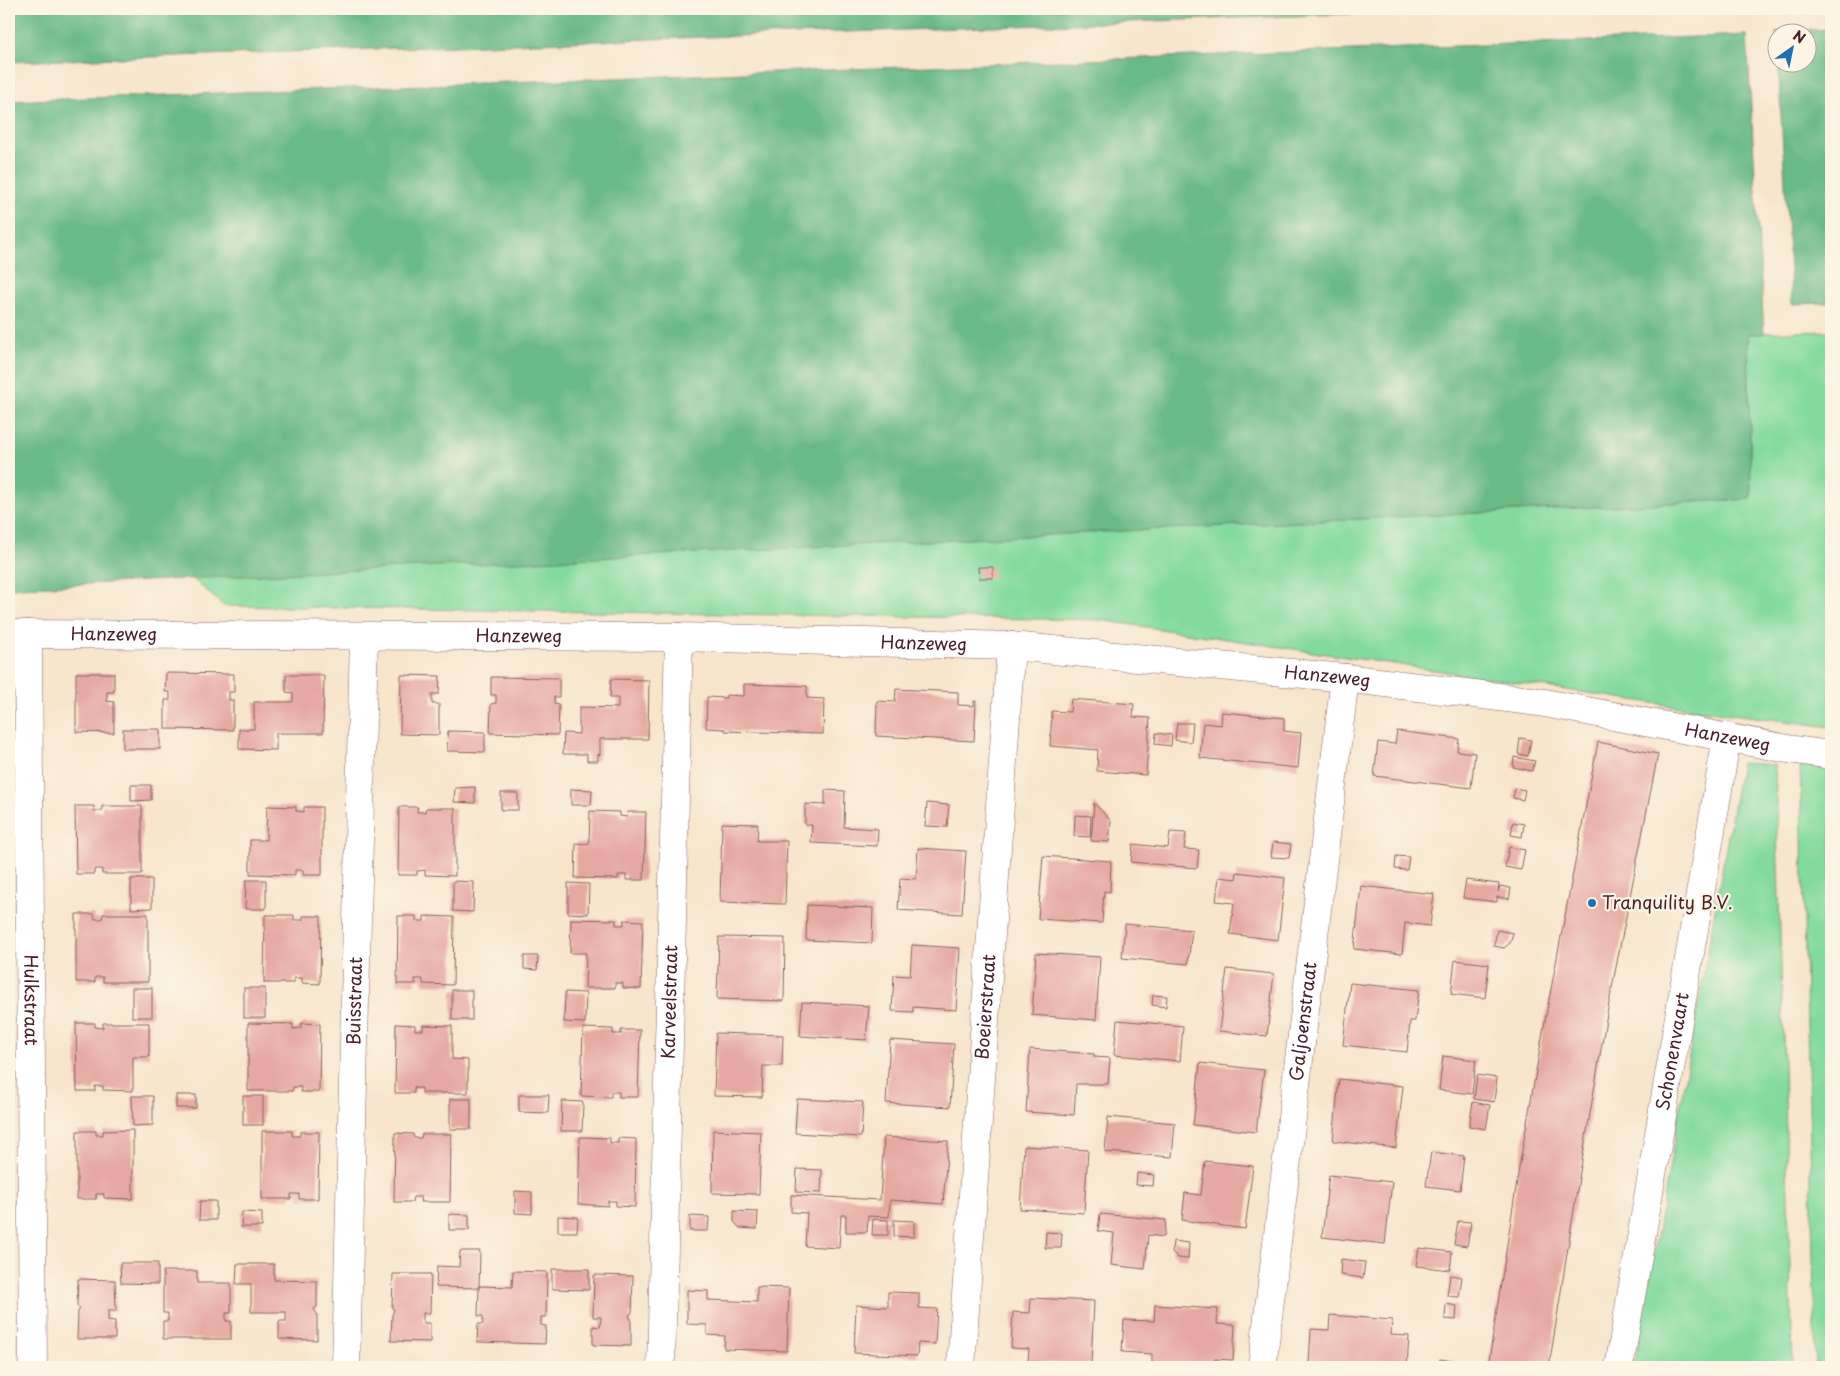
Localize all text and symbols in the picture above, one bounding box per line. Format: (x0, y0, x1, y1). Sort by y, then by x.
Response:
north arrow (1768, 22, 1818, 72)
text: N (1789, 25, 1810, 49)
street label: Hanzeweg (70, 619, 158, 647)
street label: Hanzeweg (475, 621, 563, 648)
street label: Hanzeweg (880, 627, 968, 657)
street label: Hanzeweg (1283, 657, 1372, 693)
street label: Hanzeweg (1683, 715, 1773, 757)
place label: Tranquility B.V. (1602, 888, 1733, 915)
marker: Tranquility B.V. (1586, 897, 1598, 909)
street label: Karveelstraat (654, 945, 683, 1060)
street label: Boeierstraat (967, 953, 1002, 1060)
street label: Hulkstraat (18, 954, 46, 1046)
street label: Buisstraat (339, 956, 368, 1046)
street label: Galjoenstraat (1282, 960, 1323, 1083)
street label: Schonenvaart (1648, 990, 1695, 1113)

